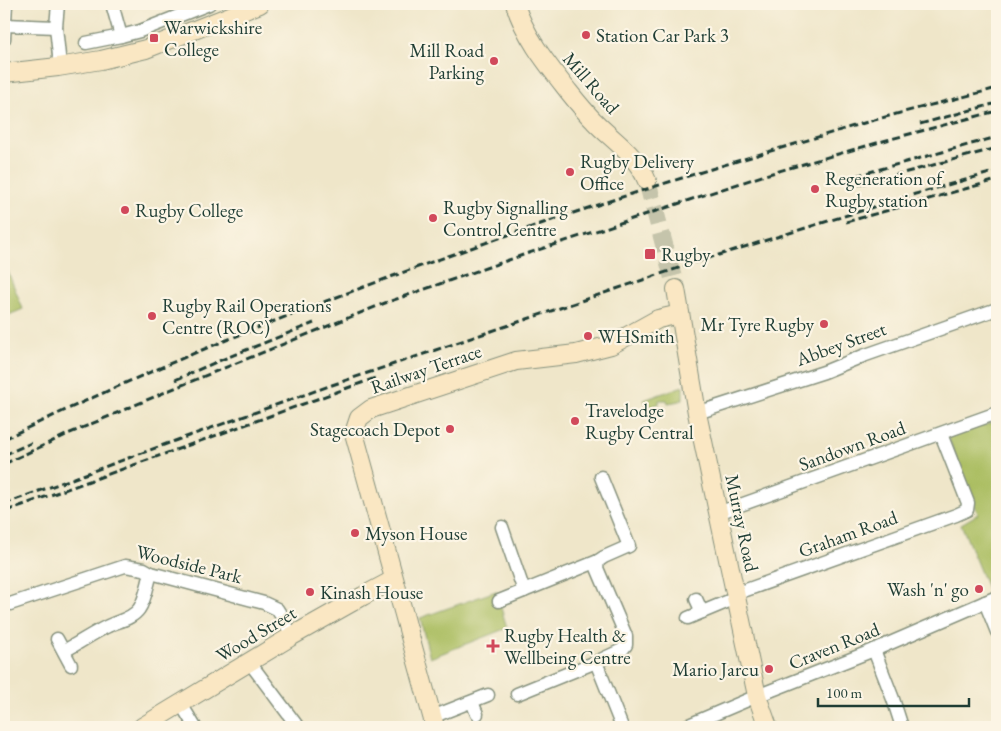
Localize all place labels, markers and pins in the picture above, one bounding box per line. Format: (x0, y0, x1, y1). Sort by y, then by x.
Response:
place label: Warwickshire College (164, 15, 262, 62)
place label: Station Car Park 3 (596, 23, 729, 48)
marker: Station Car Park 3 (580, 29, 592, 41)
marker: Warwickshire College (148, 32, 160, 44)
place label: Mill Road Parking (410, 38, 485, 85)
marker: Mill Road Parking (488, 55, 500, 67)
place label: Rugby Delivery Office (580, 149, 695, 196)
marker: Rugby Delivery Office (564, 166, 576, 178)
place label: Regeneration of Rugby station (825, 166, 944, 213)
marker: Regeneration of Rugby station (809, 183, 821, 195)
place label: Rugby Signalling Control Centre (443, 195, 568, 242)
place label: Rugby College (135, 198, 243, 223)
marker: Rugby College (119, 204, 131, 216)
marker: Rugby Signalling Control Centre (427, 212, 439, 224)
place label: Rugby (661, 242, 711, 267)
marker: Rugby (643, 247, 657, 261)
place label: Rugby Rail Operations Centre (ROC) (162, 293, 331, 340)
marker: Rugby Rail Operations Centre (ROC) (146, 310, 158, 322)
place label: Mr Tyre Rugby (701, 312, 815, 337)
marker: Mr Tyre Rugby (818, 318, 830, 330)
place label: WHSmith (598, 324, 675, 349)
marker: WHSmith (582, 330, 594, 342)
place label: Travelodge Rugby Central (585, 398, 694, 445)
marker: Travelodge Rugby Central (569, 415, 581, 427)
place label: Stagecoach Depot (310, 417, 440, 442)
marker: Stagecoach Depot (444, 423, 456, 435)
place label: Myson House (365, 521, 467, 546)
marker: Myson House (349, 527, 361, 539)
place label: Wash 'n' go (887, 577, 969, 602)
place label: Kinash House (320, 580, 423, 605)
marker: Wash 'n' go (973, 583, 985, 595)
marker: Kinash House (304, 586, 316, 598)
place label: Rugby Health & Wellbeing Centre (504, 623, 631, 670)
marker: Rugby Health & Wellbeing Centre (486, 639, 500, 653)
place label: Mario Jarcu (672, 657, 759, 682)
marker: Mario Jarcu (763, 663, 775, 675)

